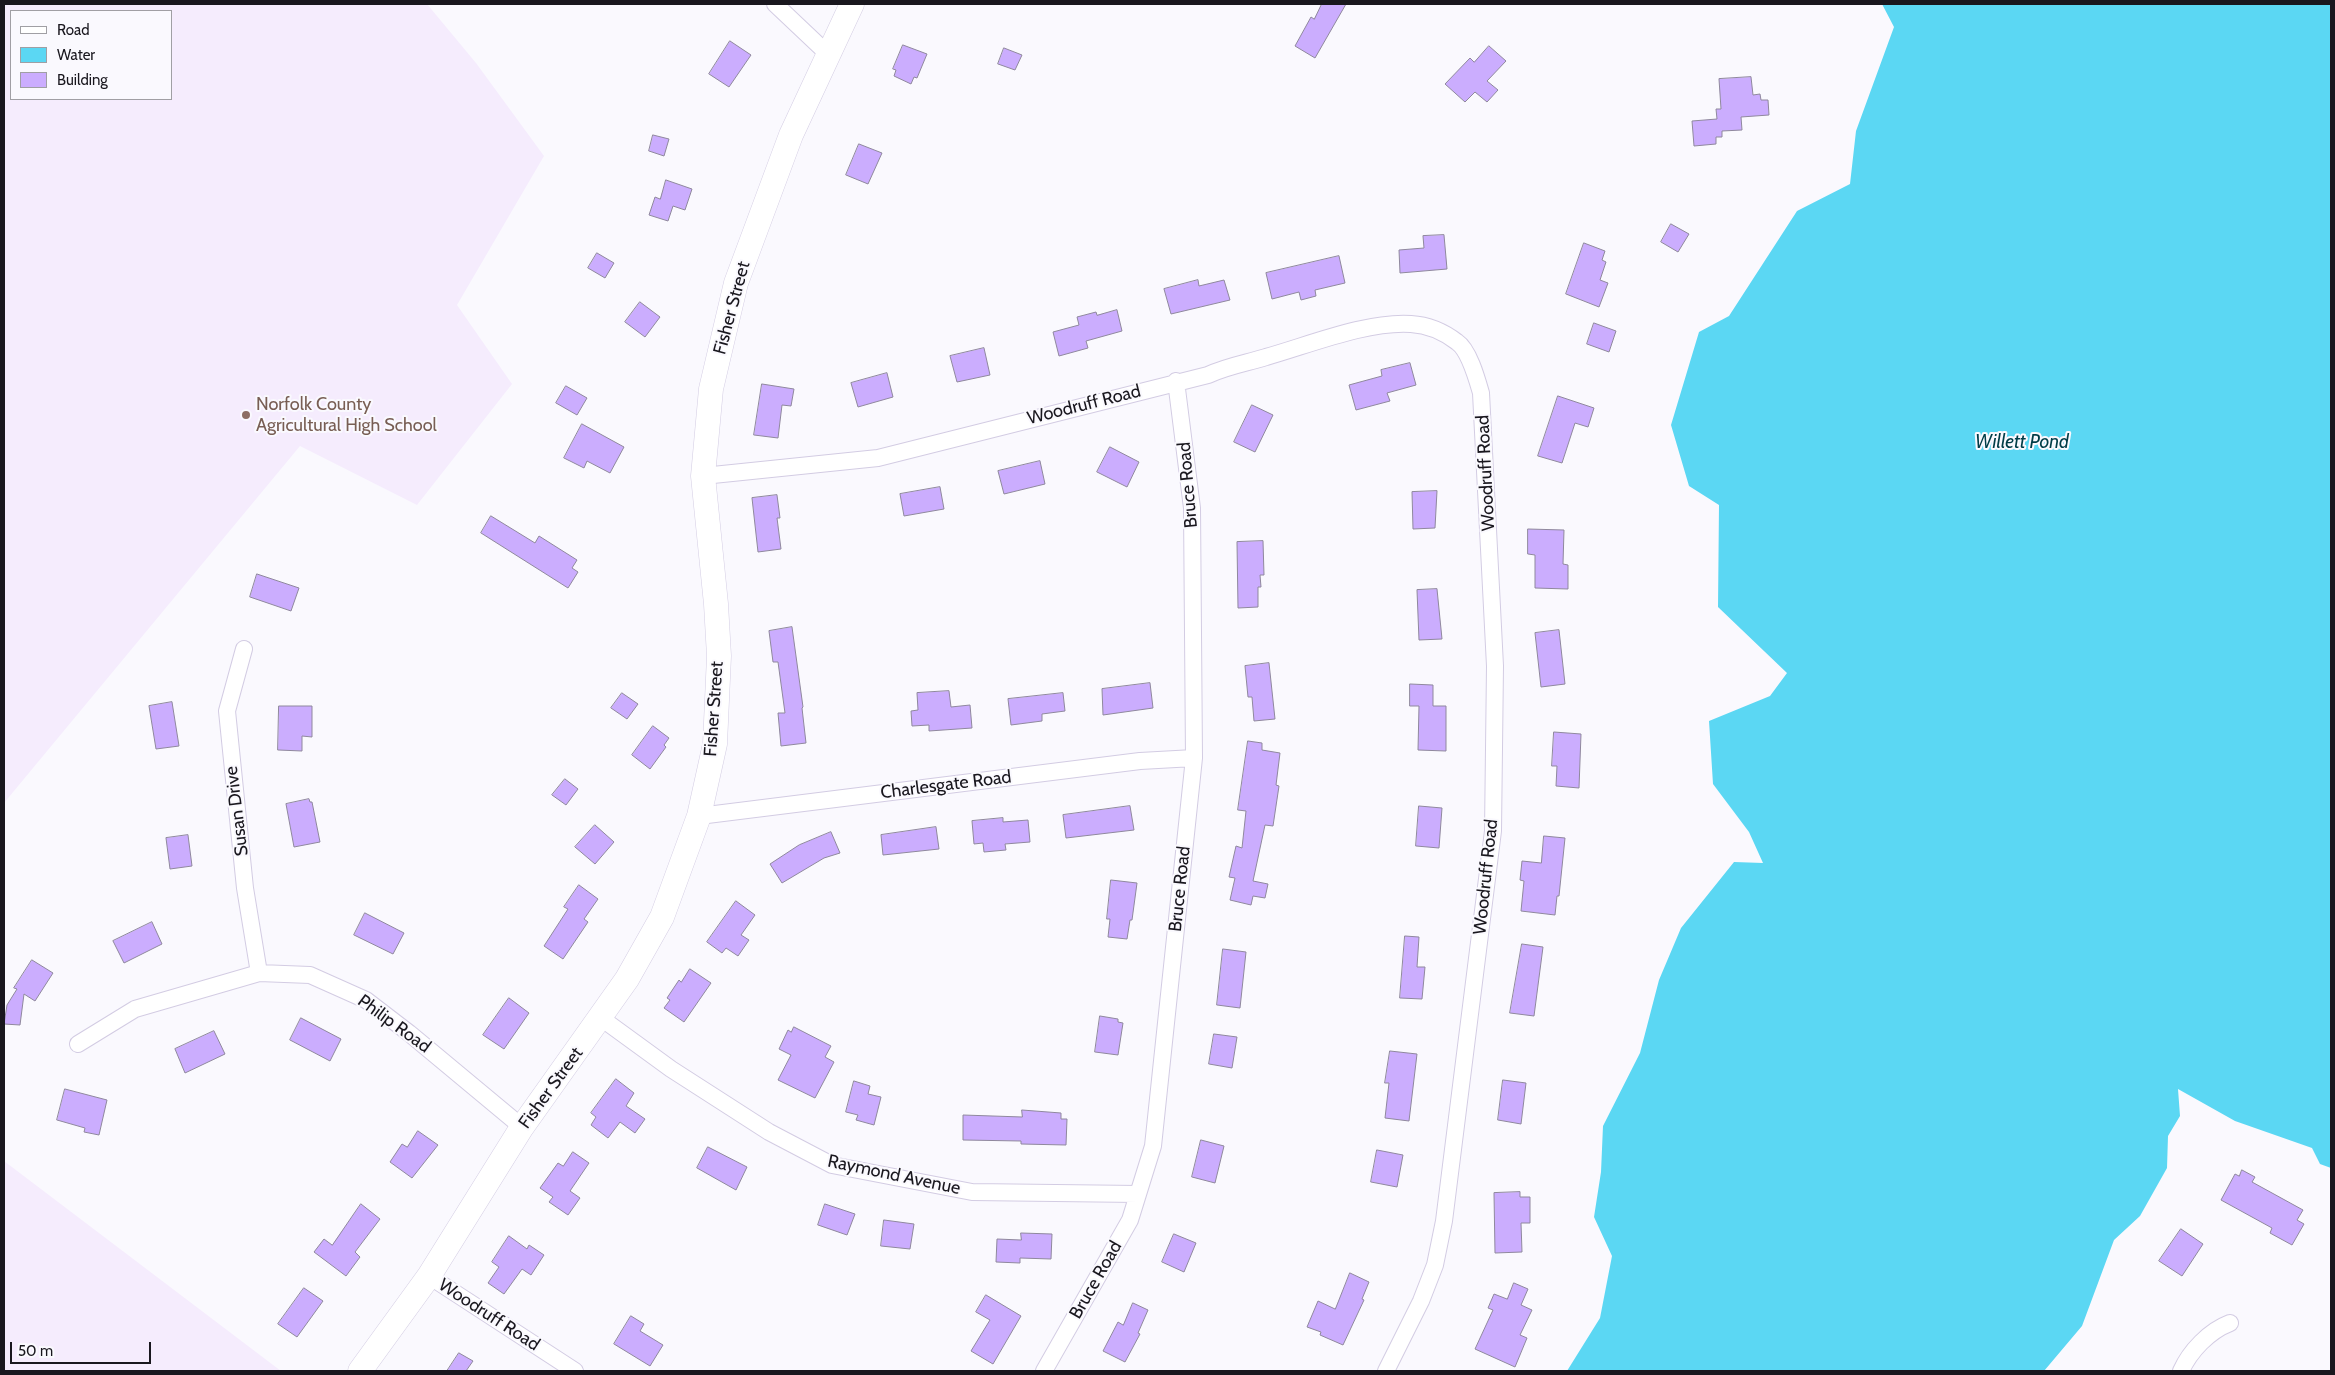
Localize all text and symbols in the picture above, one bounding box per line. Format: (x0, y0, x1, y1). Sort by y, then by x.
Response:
legend (10, 10, 172, 100)
text: Road (57, 21, 90, 39)
text: Water (57, 46, 95, 64)
text: Building (57, 71, 108, 89)
street label: Fisher Street (709, 259, 755, 357)
street label: Woodruff Road (1025, 380, 1143, 430)
place label: Norfolk County Agricultural High School (256, 394, 437, 436)
marker: Norfolk County Agricultural High School (240, 409, 252, 421)
street label: Woodruff Road (1472, 414, 1500, 532)
water label: Willett Pond (1975, 431, 2069, 453)
street label: Bruce Road (1173, 441, 1203, 529)
street label: Fisher Street (700, 661, 728, 757)
street label: Susan Drive (221, 765, 253, 857)
street label: Charlesgate Road (879, 766, 1013, 804)
street label: Woodruff Road (1469, 818, 1503, 936)
street label: Bruce Road (1165, 845, 1195, 933)
street label: Philip Road (353, 990, 435, 1058)
street label: Fisher Street (514, 1043, 588, 1133)
street label: Raymond Avenue (826, 1150, 962, 1200)
street label: Bruce Road (1065, 1237, 1127, 1323)
street label: Woodruff Road (434, 1274, 544, 1356)
scale bar (12, 1332, 154, 1364)
text: 50 m (18, 1342, 53, 1360)

